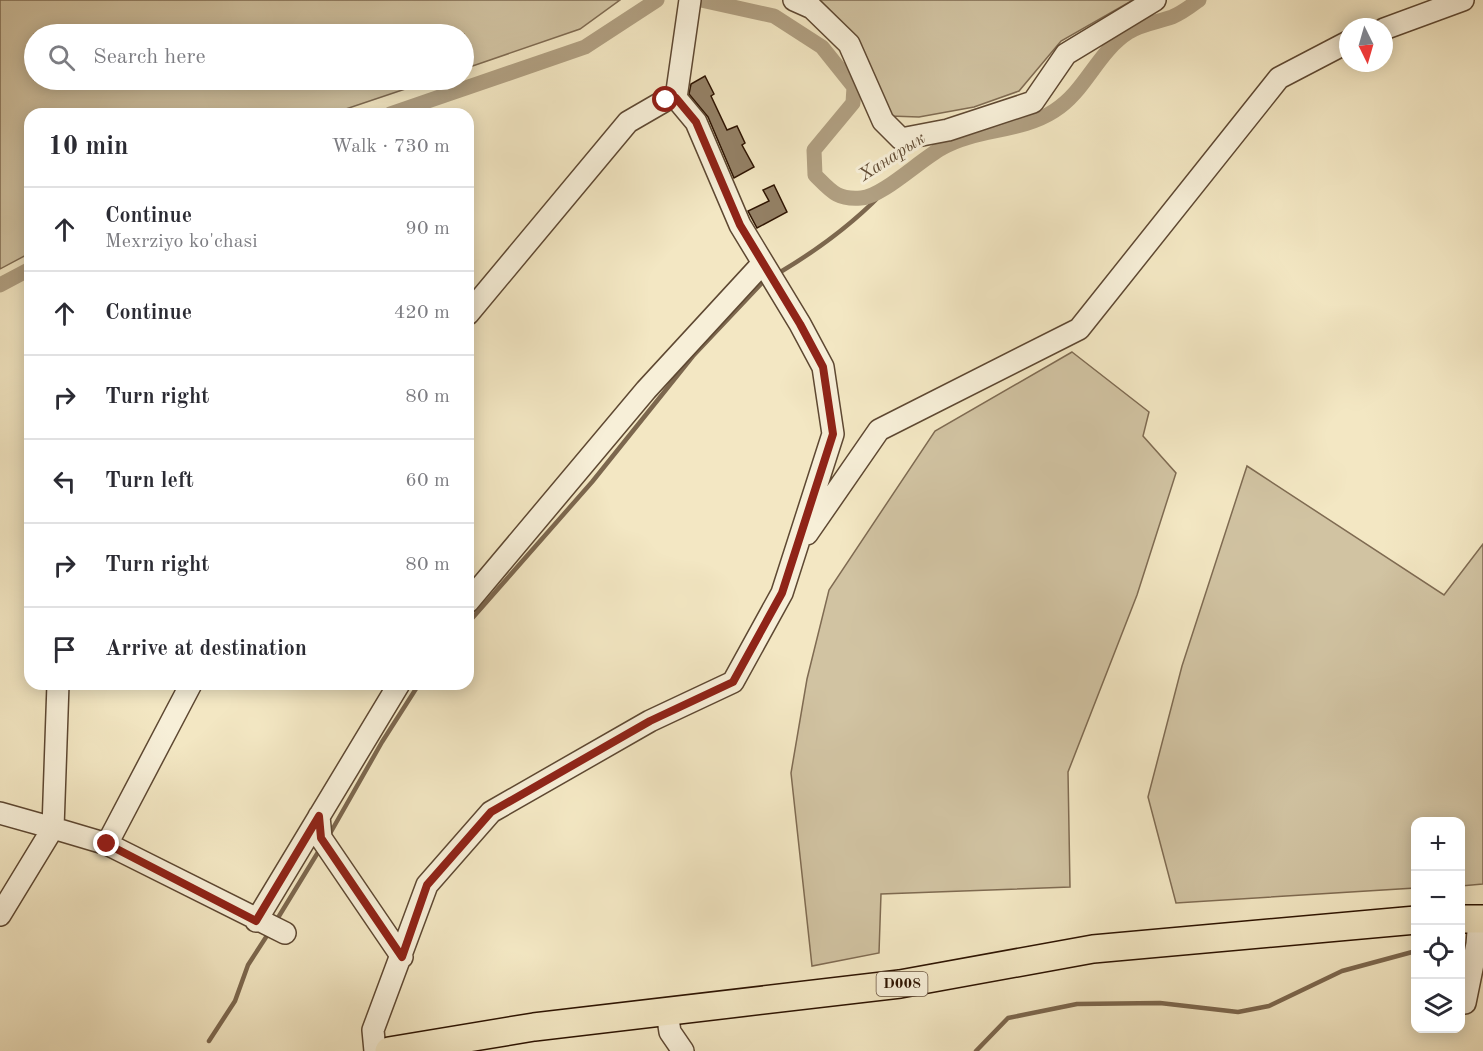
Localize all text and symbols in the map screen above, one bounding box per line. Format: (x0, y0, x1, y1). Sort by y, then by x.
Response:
north arrow (1339, 18, 1393, 72)
search box (24, 24, 474, 90)
icon: search (45, 41, 78, 74)
text: Search here (93, 46, 206, 68)
route start (652, 86, 678, 112)
water label: Ханарык (855, 129, 929, 185)
text: 10 min (48, 134, 128, 160)
text: Walk · 730 m (331, 137, 450, 157)
text: Continue (105, 205, 192, 227)
icon: ahead (48, 213, 81, 246)
text: 90 m (405, 219, 450, 239)
text: Mexrziyo ko'chasi (105, 232, 258, 252)
icon: ahead (48, 297, 81, 330)
text: Continue (105, 302, 192, 324)
text: 420 m (394, 303, 450, 323)
icon: right (48, 381, 81, 414)
text: Turn right (105, 386, 209, 408)
text: 80 m (405, 387, 450, 407)
icon: left (48, 465, 81, 498)
text: Turn left (105, 470, 194, 492)
text: 60 m (405, 471, 450, 491)
icon: right (48, 549, 81, 582)
text: Turn right (105, 554, 209, 576)
text: 80 m (405, 555, 450, 575)
icon: arrive (48, 633, 81, 666)
text: Arrive at destination (105, 638, 307, 660)
map controls (1411, 817, 1465, 1033)
button: + (1411, 817, 1465, 871)
route end (93, 830, 119, 856)
button: − (1411, 871, 1465, 925)
button: locate (1411, 925, 1465, 979)
road number: D008 (876, 972, 928, 996)
button: layers (1411, 979, 1465, 1033)

